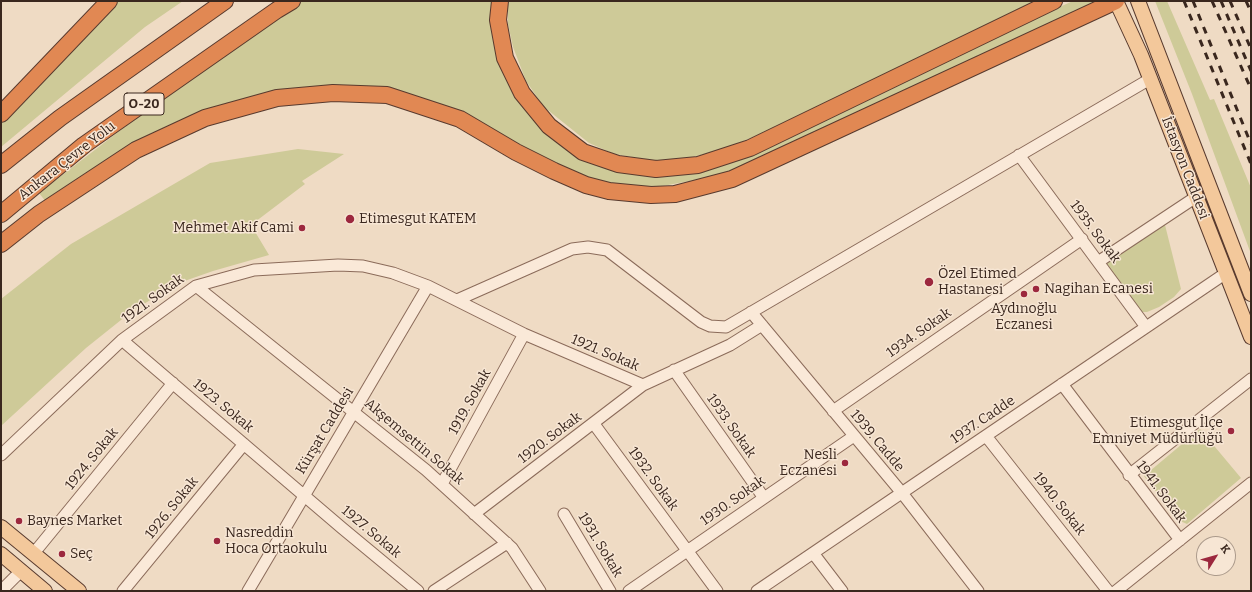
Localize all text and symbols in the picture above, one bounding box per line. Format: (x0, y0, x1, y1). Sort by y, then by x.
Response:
road number: O-20 (124, 93, 164, 115)
street label: İstasyon Caddesi (1158, 114, 1212, 222)
street label: Ankara Çevre Yolu (15, 118, 119, 204)
street label: 1935. Sokak (1066, 197, 1124, 267)
place label: Etimesgut KATEM (359, 211, 476, 227)
marker: Etimesgut KATEM (344, 213, 356, 225)
place label: Mehmet Akif Cami (173, 220, 294, 236)
marker: Mehmet Akif Cami (297, 223, 307, 233)
place label: Özel Etimed Hastanesi (938, 266, 1017, 298)
street label: 1921. Sokak (119, 271, 187, 327)
marker: Özel Etimed Hastanesi (923, 276, 935, 288)
place label: Nagihan Ecanesi (1044, 281, 1153, 297)
marker: Nagihan Ecanesi (1031, 284, 1041, 294)
marker: Aydınoğlu Eczanesi (1019, 289, 1029, 299)
place label: Aydınoğlu Eczanesi (991, 301, 1057, 334)
street label: 1934. Sokak (883, 305, 955, 361)
street label: 1921. Sokak (568, 331, 642, 375)
street label: 1919. Sokak (445, 366, 495, 438)
street label: 1923. Sokak (189, 376, 257, 436)
street label: Kürşat Caddesi (293, 385, 357, 477)
street label: 1933. Sokak (703, 391, 759, 461)
street label: 1937. Cadde (948, 392, 1018, 448)
street label: Akşemsettin Sokak (361, 395, 467, 489)
street label: 1939. Cadde (846, 407, 908, 475)
street label: 1920. Sokak (515, 409, 585, 467)
place label: Etimesgut İlçe Emniyet Müdürlüğü (1092, 415, 1223, 448)
street label: 1924. Sokak (62, 425, 122, 493)
marker: Etimesgut İlçe Emniyet Müdürlüğü (1226, 426, 1236, 436)
street label: 1932. Sokak (624, 444, 682, 514)
place label: Nesli Eczanesi (780, 447, 837, 480)
marker: Nesli Eczanesi (840, 458, 850, 468)
street label: 1941. Sokak (1132, 458, 1190, 526)
street label: 1940. Sokak (1029, 469, 1089, 539)
street label: 1930. Sokak (698, 473, 768, 529)
street label: 1926. Sokak (142, 474, 202, 542)
street label: 1927. Sokak (338, 502, 404, 562)
street label: 1931. Sokak (574, 510, 626, 580)
place label: Baynes Market (27, 513, 122, 529)
marker: Baynes Market (14, 516, 24, 526)
place label: Nasreddin Hoca Ortaokulu (225, 525, 328, 558)
marker: Nasreddin Hoca Ortaokulu (212, 536, 222, 546)
north arrow (1196, 536, 1236, 576)
text: K (1218, 542, 1233, 556)
place label: Seç (70, 546, 93, 562)
marker: Seç (57, 549, 67, 559)

